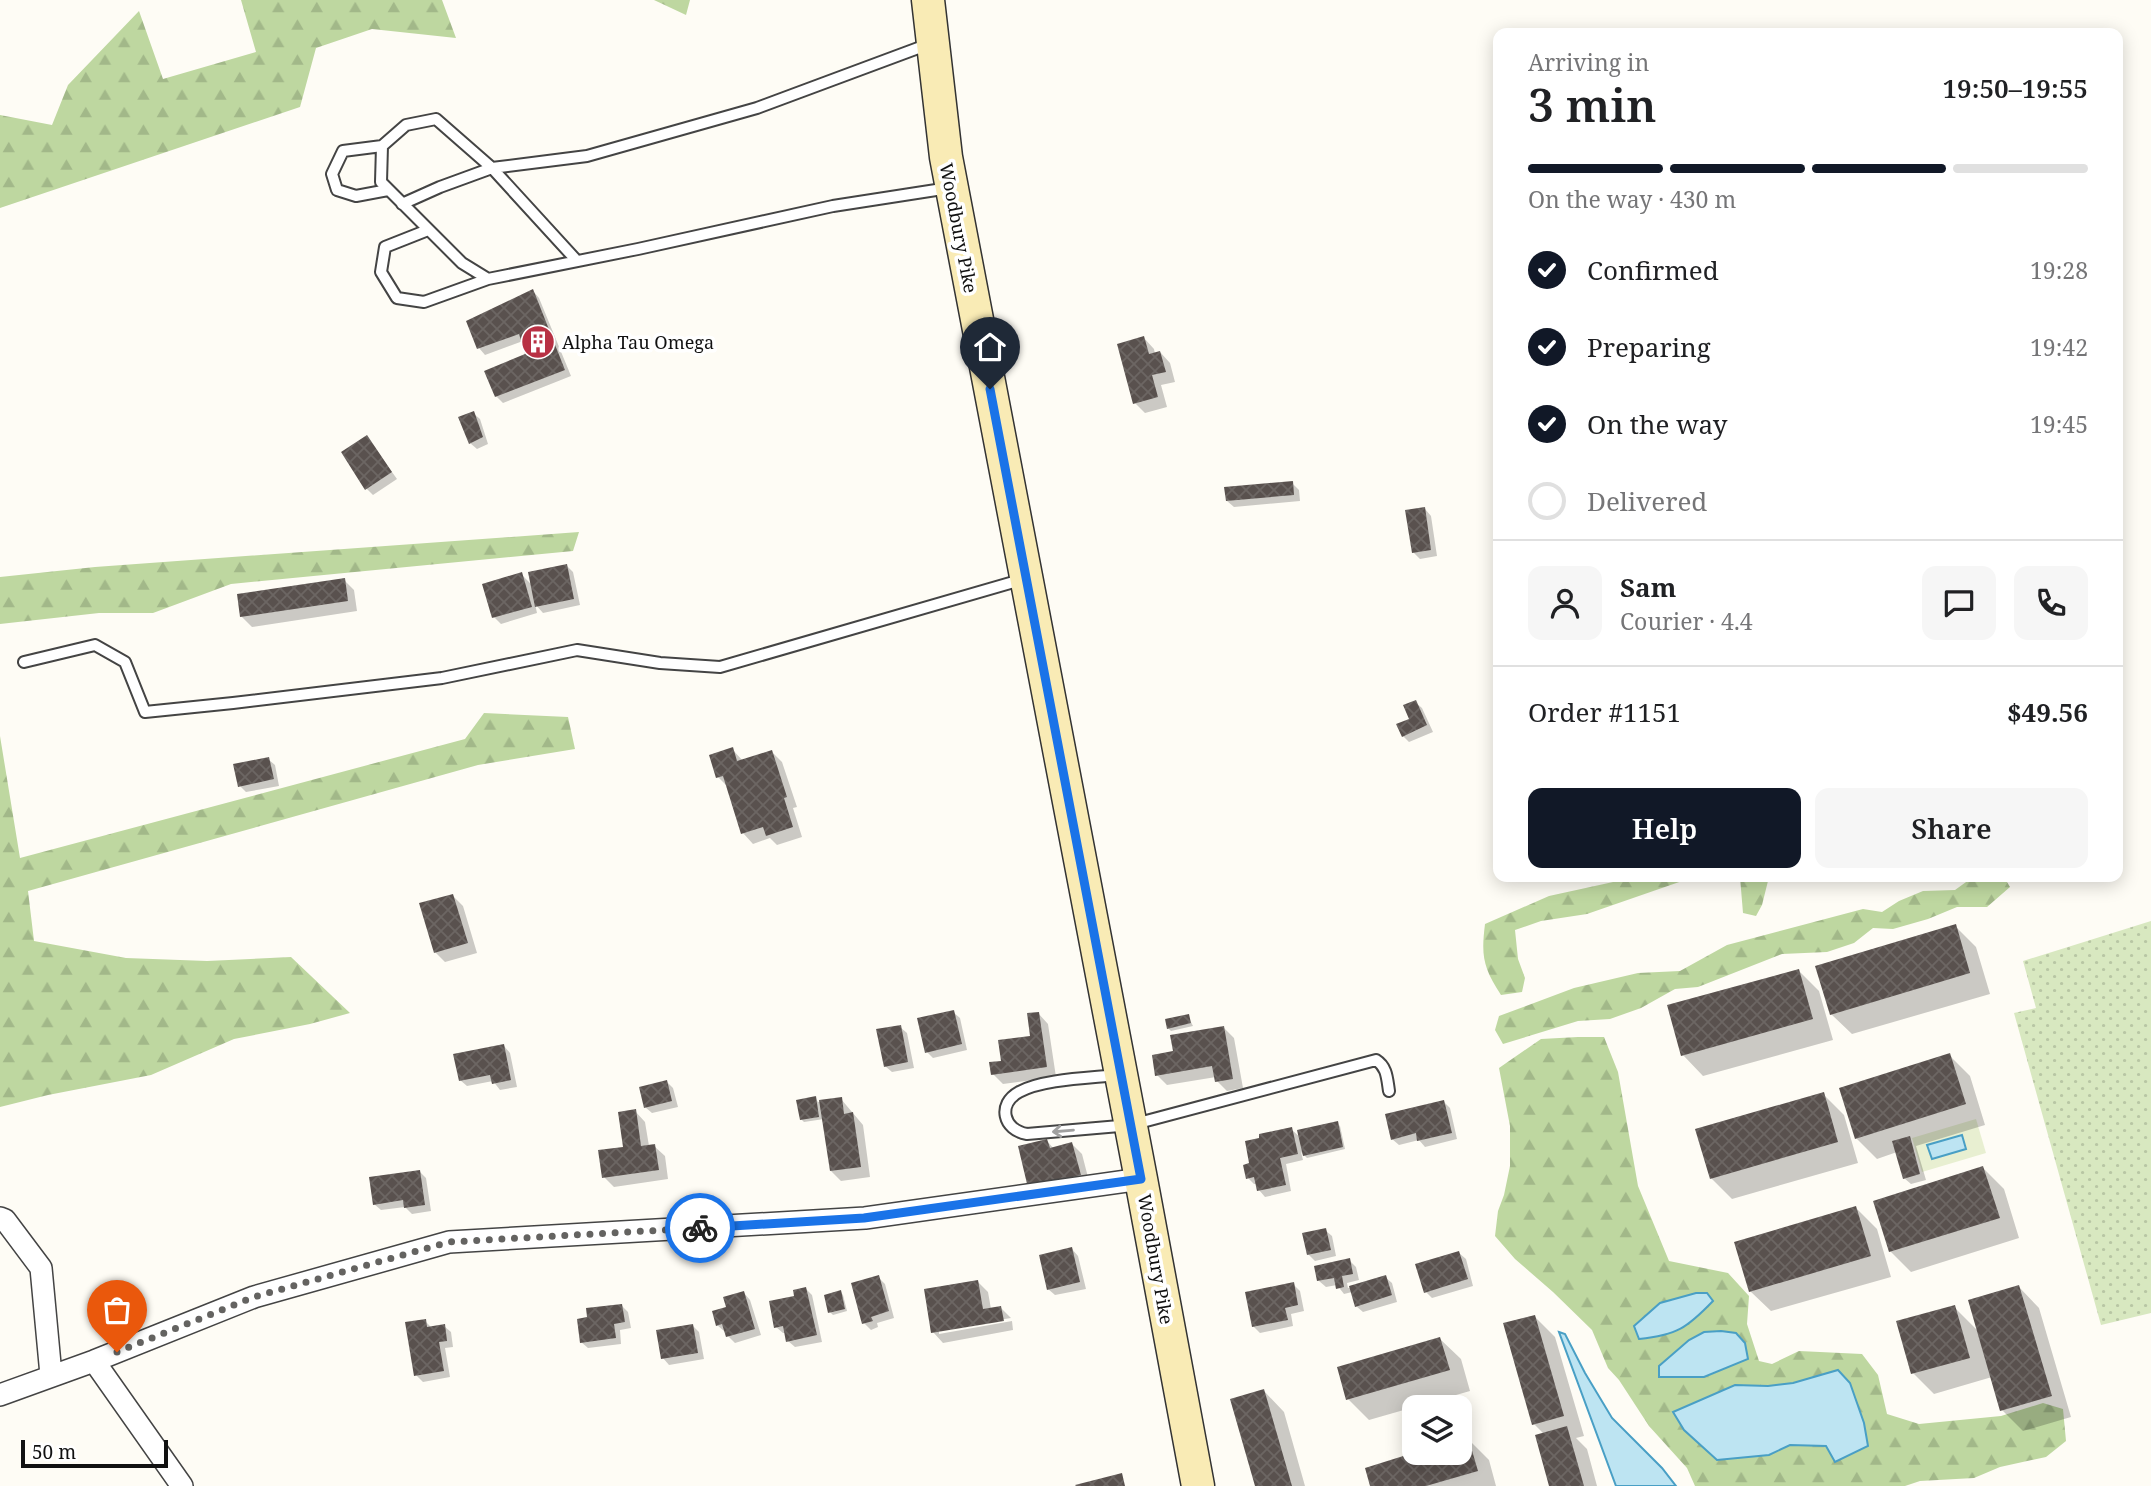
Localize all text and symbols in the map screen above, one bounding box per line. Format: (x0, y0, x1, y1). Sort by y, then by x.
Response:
text: Arriving in (1528, 46, 1649, 78)
text: 19:50–19:55 (1942, 70, 2088, 106)
text: 3 min (1528, 73, 1656, 135)
street label: Woodbury Pike (935, 161, 983, 295)
text: On the way · 430 m (1528, 183, 1736, 215)
icon: check (1528, 251, 1566, 289)
text: Confirmed (1587, 252, 1719, 288)
text: 19:28 (2030, 254, 2088, 286)
pin (960, 317, 1020, 389)
building icon: Alpha Tau Omega (519, 323, 557, 361)
icon: home (971, 328, 1009, 366)
icon: check (1528, 328, 1566, 366)
text: Preparing (1587, 329, 1711, 365)
place label: Alpha Tau Omega (562, 330, 714, 354)
text: 19:42 (2030, 331, 2088, 363)
icon: check (1528, 405, 1566, 443)
text: On the way (1587, 406, 1727, 442)
text: 19:45 (2030, 408, 2088, 440)
text: Delivered (1587, 483, 1707, 519)
button: person (1528, 566, 1602, 640)
button: chat (1922, 566, 1996, 640)
button: phone (2014, 566, 2088, 640)
text: Sam (1620, 569, 1676, 605)
text: Courier · 4.4 (1620, 605, 1753, 637)
text: Order #1151 (1528, 694, 1681, 730)
text: $49.56 (2007, 694, 2088, 730)
button: Help (1528, 788, 1801, 868)
button: Share (1815, 788, 2088, 868)
one-way arrow (1052, 1125, 1075, 1138)
street label: Woodbury Pike (1133, 1192, 1179, 1326)
courier (665, 1193, 735, 1263)
icon: bike (681, 1209, 719, 1247)
pin (87, 1280, 147, 1352)
icon: bag (98, 1291, 136, 1329)
map controls (1402, 1395, 1472, 1465)
button: layers (1402, 1395, 1472, 1465)
scale bar (21, 1437, 168, 1469)
text: 50 m (32, 1439, 76, 1465)

